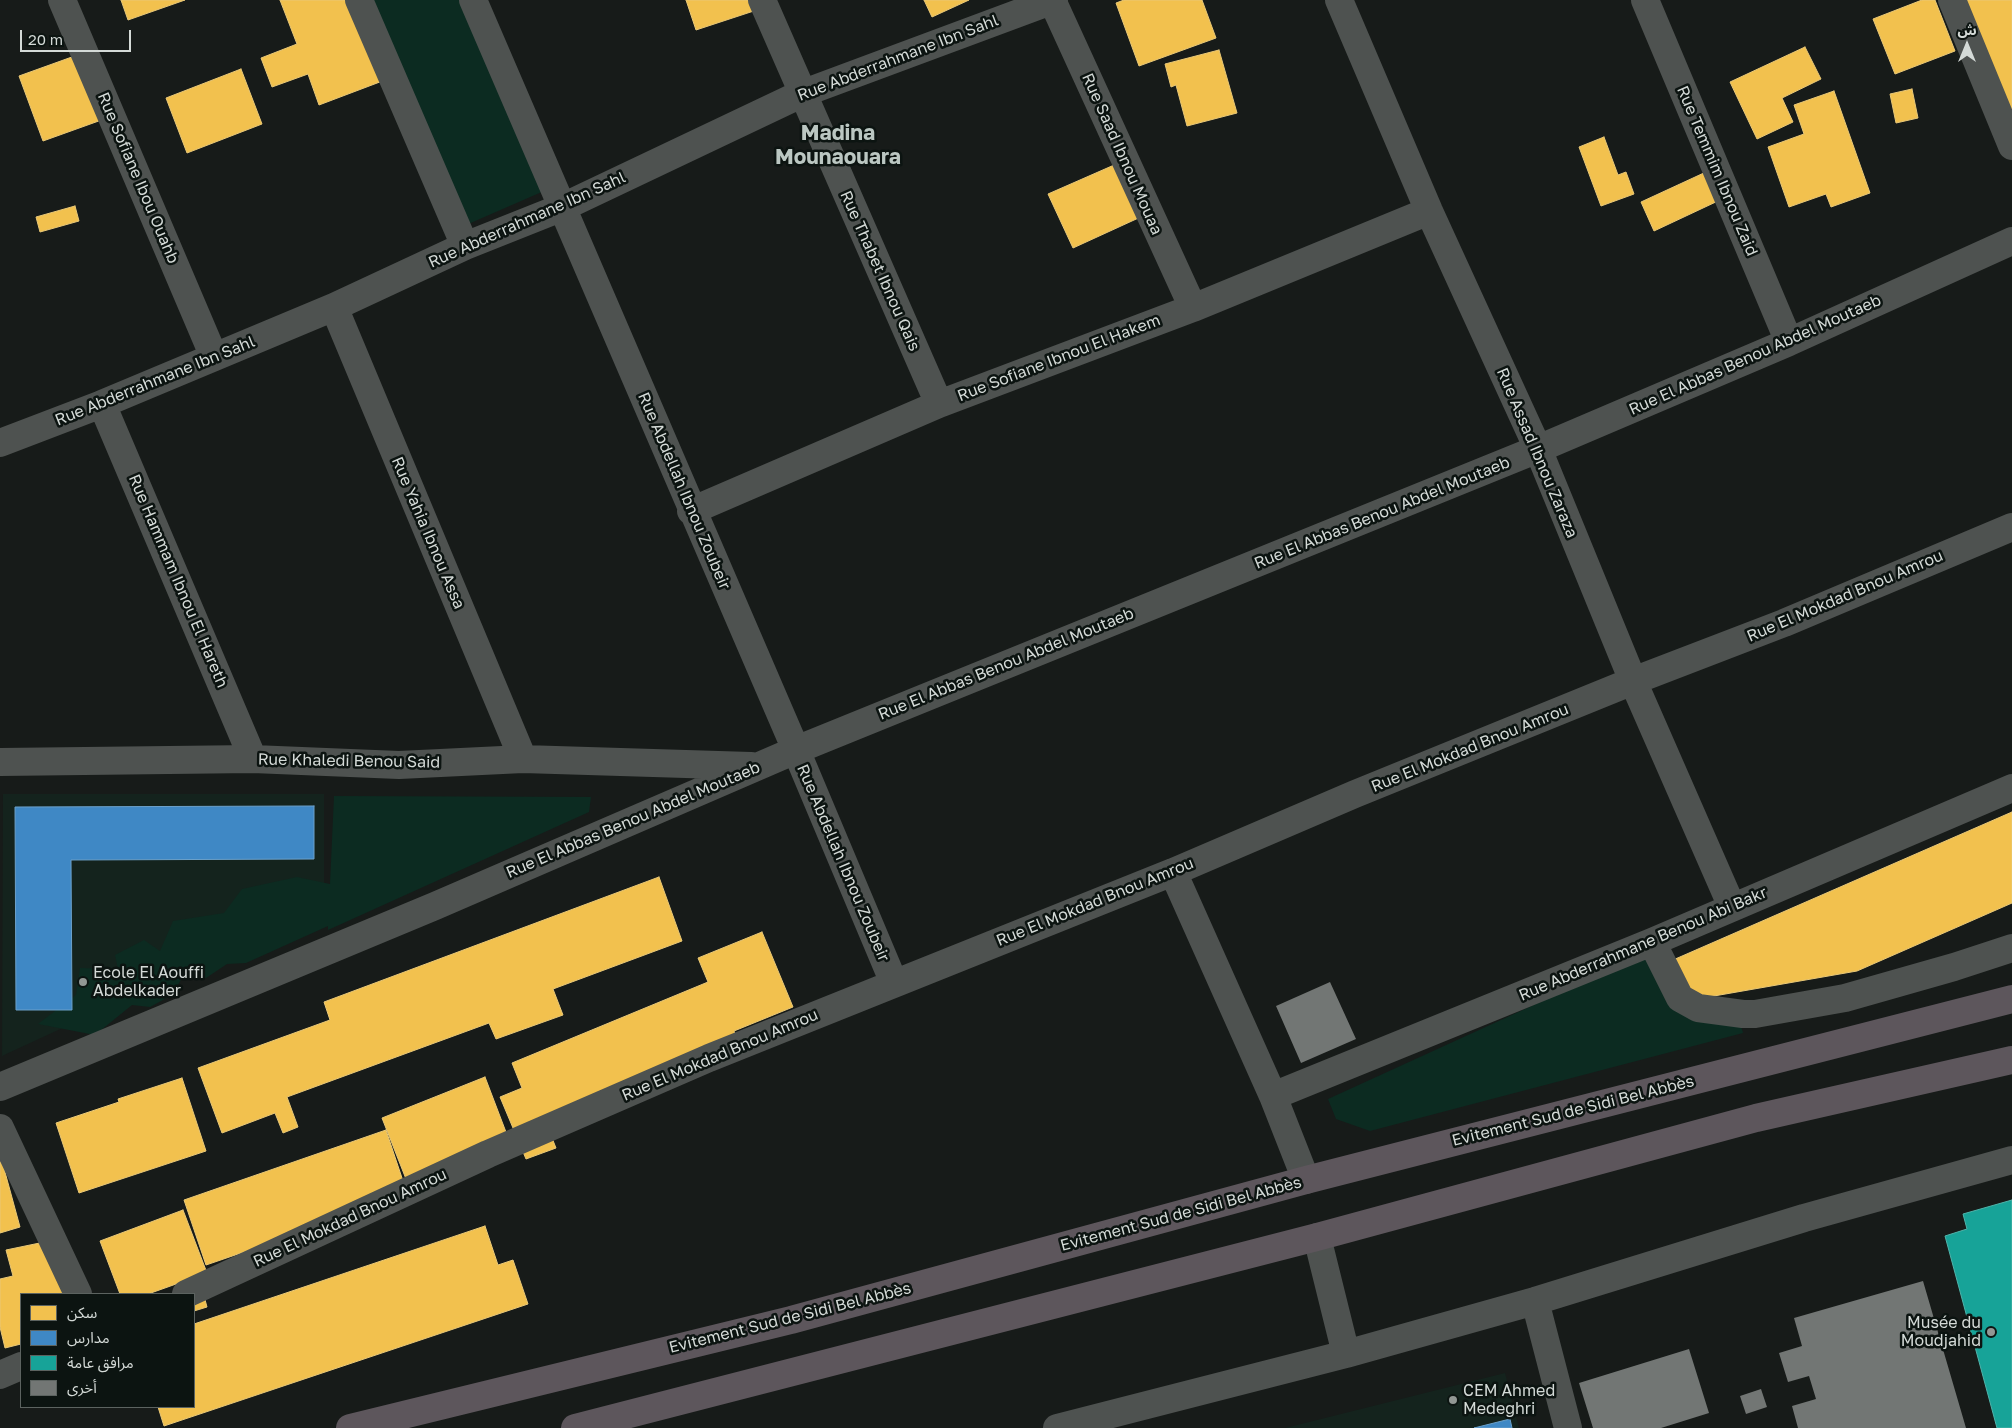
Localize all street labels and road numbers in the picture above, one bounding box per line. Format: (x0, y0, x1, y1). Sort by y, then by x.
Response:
street label: Rue Abderrahmane Ibn Sahl (795, 11, 1001, 105)
street label: Rue Saad Ibnou Mouaa (1078, 70, 1166, 238)
street label: Rue Temmim Ibnou Zaid (1672, 83, 1762, 259)
street label: Rue Sofiane Ibou Ouahb (93, 90, 183, 266)
street label: Rue Abderrahmane Ibn Sahl (425, 168, 629, 272)
street label: Rue Thabet Ibnou Qais (836, 188, 924, 354)
street label: Rue El Abbas Benou Abdel Moutaeb (1626, 291, 1884, 419)
street label: Rue Sofiane Ibnou El Hakem (955, 310, 1163, 406)
street label: Rue Abderrahmane Ibn Sahl (52, 332, 258, 430)
street label: Rue Assad Ibnou Zaraza (1492, 365, 1582, 541)
street label: Rue Abdellah Ibnou Zoubeir (634, 389, 734, 593)
street label: Rue El Abbas Benou Abdel Moutaeb (1251, 453, 1513, 573)
street label: Rue Yahia Ibnou Assa (387, 454, 469, 612)
street label: Rue Hammam Ibnou El Hareth (124, 471, 232, 691)
street label: Rue El Mokdad Bnou Amrou (1744, 546, 1946, 646)
street label: Rue El Abbas Benou Abdel Moutaeb (875, 604, 1137, 724)
street label: Rue El Mokdad Bnou Amrou (1368, 700, 1572, 796)
street label: Rue Khaledi Benou Said (258, 750, 440, 772)
street label: Rue El Abbas Benou Abdel Moutaeb (503, 758, 763, 882)
street label: Rue Abdellah Ibnou Zoubeir (793, 761, 893, 965)
street label: Rue El Mokdad Bnou Amrou (993, 854, 1197, 950)
street label: Rue Abderrahmane Benou Abi Bakr (1516, 883, 1770, 1005)
street label: Rue El Mokdad Bnou Amrou (619, 1005, 821, 1105)
street label: Evitement Sud de Sidi Bel Abbès (1450, 1072, 1696, 1150)
street label: Rue El Mokdad Bnou Amrou (250, 1165, 450, 1271)
street label: Evitement Sud de Sidi Bel Abbès (1058, 1173, 1304, 1255)
street label: Evitement Sud de Sidi Bel Abbès (667, 1279, 913, 1357)

